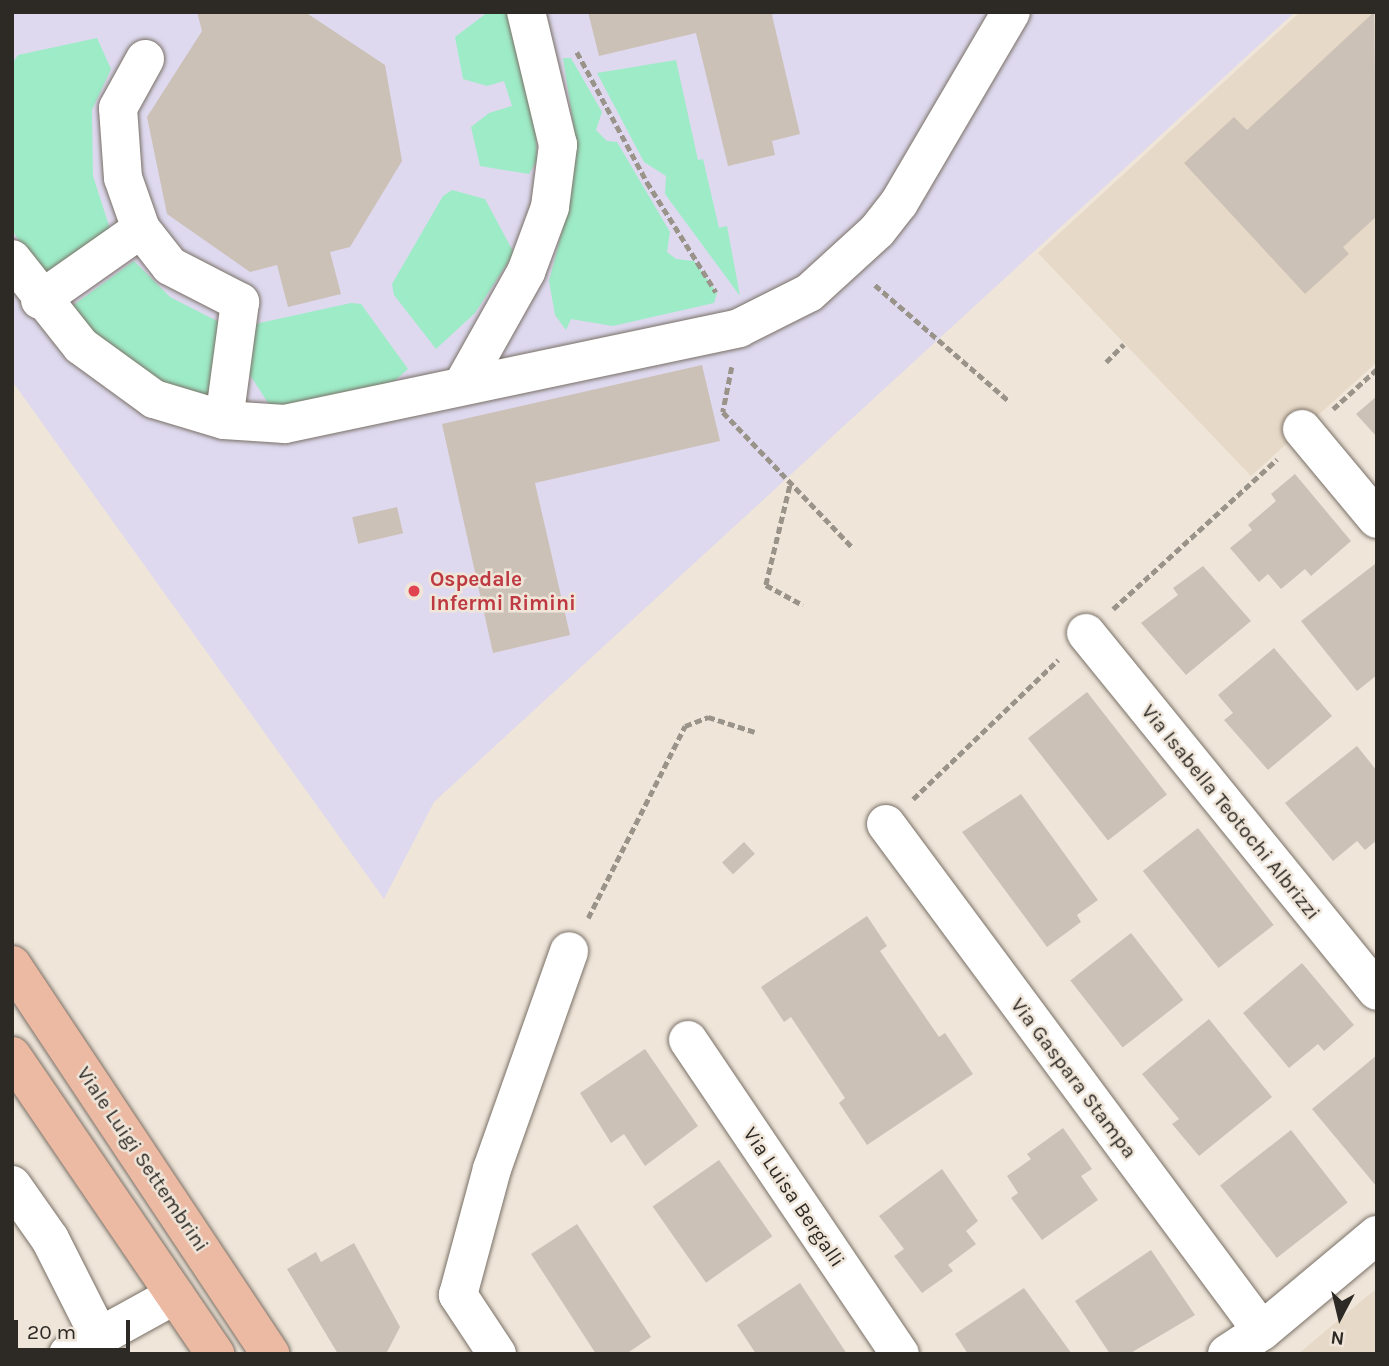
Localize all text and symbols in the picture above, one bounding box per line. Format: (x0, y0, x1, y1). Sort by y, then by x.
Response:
place label: Ospedale Infermi Rimini (430, 566, 576, 616)
marker: Ospedale Infermi Rimini (404, 581, 424, 601)
street label: Via Isabella Teotochi Albrizzi (1136, 699, 1326, 925)
street label: Via Gaspara Stampa (1005, 993, 1143, 1163)
street label: Viale Luigi Settembrini (72, 1062, 214, 1256)
street label: Via Luisa Bergalli (738, 1122, 850, 1272)
north arrow (1305, 1282, 1375, 1352)
scale bar (18, 1306, 133, 1350)
text: 20 m (27, 1320, 76, 1344)
text: N (1329, 1326, 1346, 1350)

